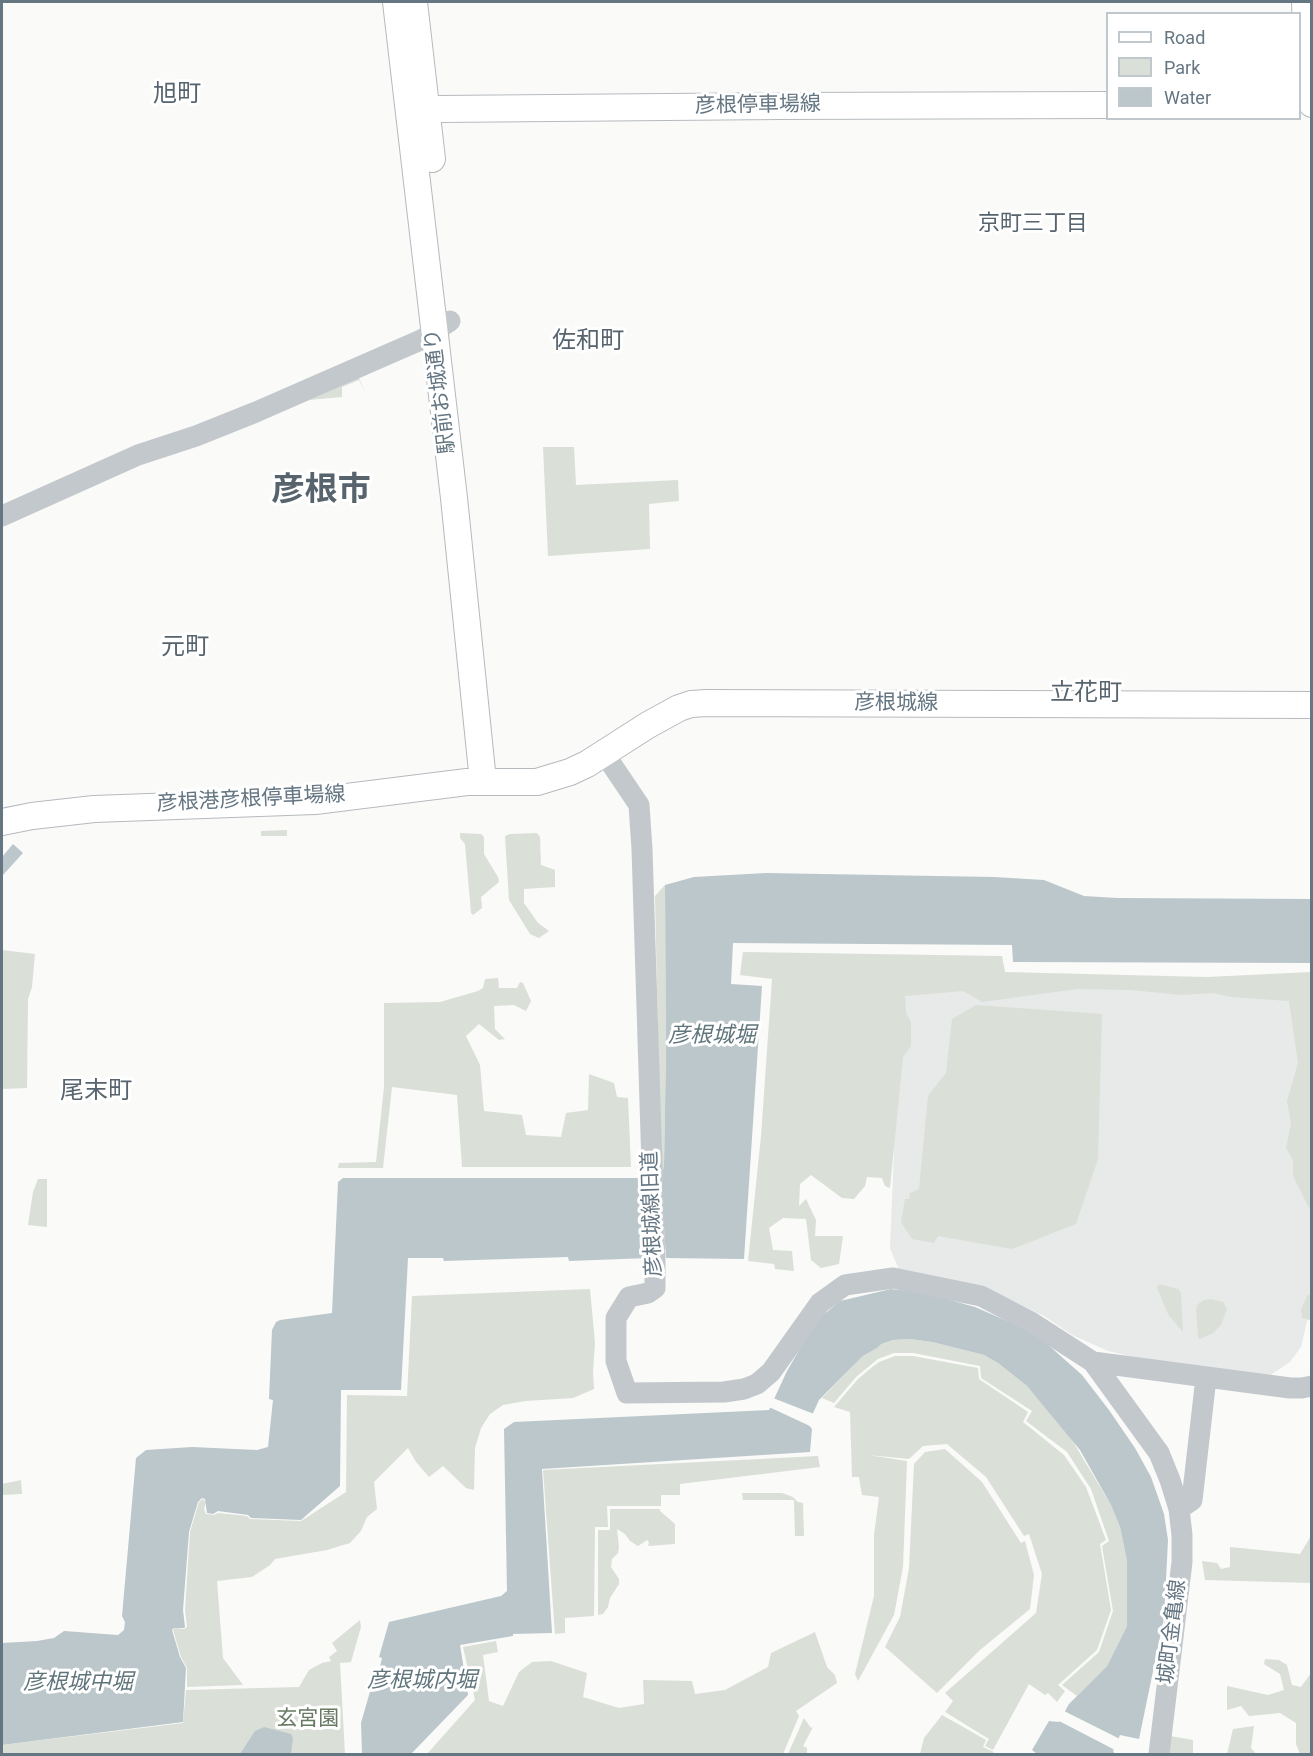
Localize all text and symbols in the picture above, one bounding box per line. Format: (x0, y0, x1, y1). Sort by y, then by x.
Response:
legend (1106, 12, 1301, 120)
text: Road (1164, 27, 1205, 48)
text: Park (1164, 57, 1200, 78)
district label: 旭町 (153, 81, 201, 109)
text: Water (1164, 87, 1211, 108)
street label: 彦根停車場線 (695, 92, 821, 120)
district label: 京町三丁目 (978, 211, 1088, 237)
street label: 駅前お城通り (421, 327, 461, 455)
district label: 佐和町 (552, 328, 624, 356)
district label: 彦根市 (272, 472, 370, 512)
district label: 元町 (161, 634, 209, 662)
district label: 立花町 (1050, 680, 1122, 708)
street label: 彦根城線 (854, 691, 938, 717)
street label: 彦根港彦根停車場線 (156, 782, 346, 818)
water label: 彦根城堀 (668, 1023, 756, 1049)
district label: 尾末町 (60, 1078, 132, 1106)
street label: 彦根城線旧道 (638, 1151, 668, 1277)
street label: 城町金亀線 (1154, 1578, 1192, 1686)
water label: 彦根城内堀 (367, 1668, 477, 1694)
water label: 彦根城中堀 (23, 1670, 133, 1696)
park label: 玄宮園 (277, 1707, 339, 1733)

